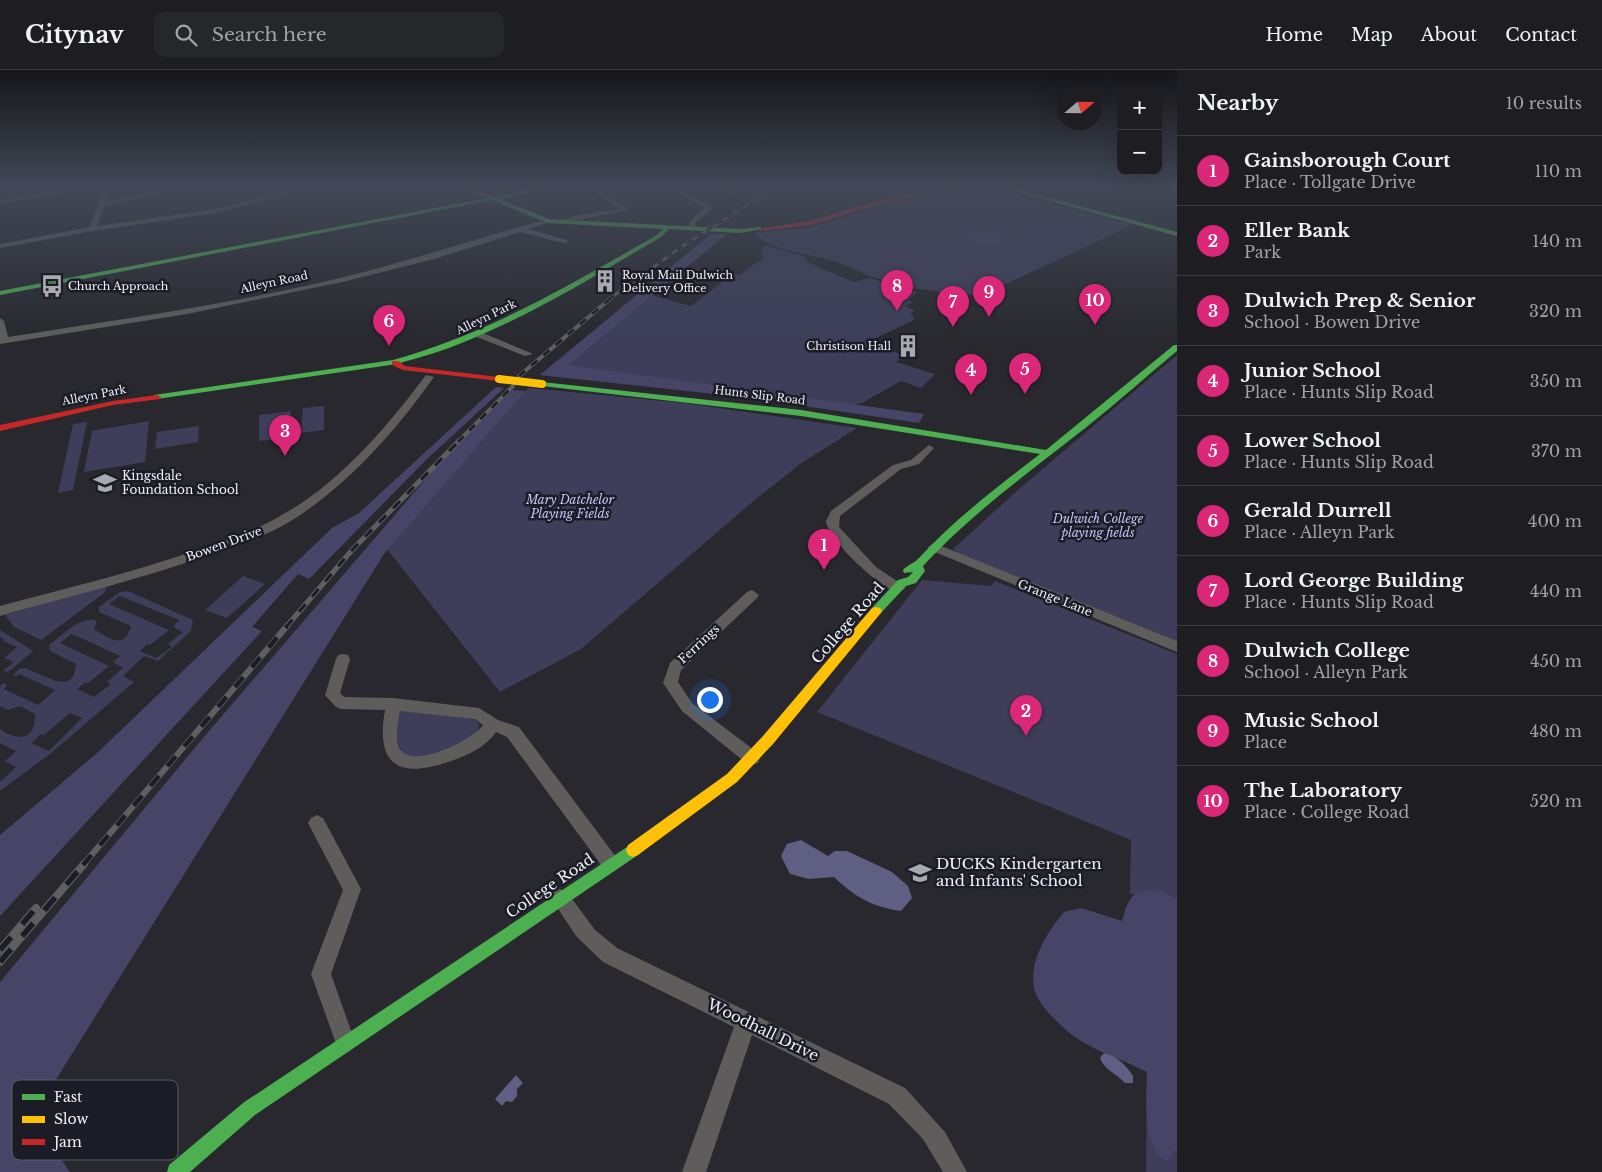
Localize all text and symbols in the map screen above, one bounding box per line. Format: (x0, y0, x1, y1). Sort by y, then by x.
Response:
search box (154, 12, 504, 57)
text: Citynav (25, 20, 124, 49)
icon: search (172, 21, 200, 49)
text: Search here (212, 23, 327, 46)
text: Home (1265, 24, 1323, 46)
text: Map (1351, 24, 1393, 46)
text: About (1421, 24, 1477, 46)
text: Contact (1505, 24, 1577, 46)
north arrow (1057, 85, 1102, 130)
map controls (1117, 85, 1162, 175)
button: + (1117, 85, 1162, 130)
text: Nearby (1197, 90, 1278, 116)
text: 10 results (1506, 93, 1582, 113)
button: − (1117, 130, 1162, 175)
text: Gainsborough Court (1244, 149, 1450, 172)
text: 1 (1210, 161, 1216, 181)
text: 110 m (1535, 161, 1582, 181)
text: Place · Tollgate Drive (1244, 172, 1416, 192)
text: Eller Bank (1244, 219, 1350, 242)
text: 2 (1208, 231, 1218, 251)
text: 140 m (1532, 231, 1582, 251)
text: Park (1244, 242, 1281, 262)
street label: Alleyn Road (238, 268, 310, 296)
building icon: Royal Mail Dulwich Delivery Office (592, 268, 618, 294)
place label: Royal Mail Dulwich Delivery Office (622, 268, 733, 295)
pin: 8 (881, 270, 913, 311)
bus stop icon: Church Approach (39, 273, 65, 299)
pin: 9 (973, 276, 1005, 317)
place label: Church Approach (68, 279, 169, 293)
pin: 10 (1079, 284, 1111, 325)
pin: 7 (937, 286, 969, 327)
text: Dulwich Prep & Senior (1244, 289, 1475, 312)
street label: Alleyn Park (453, 296, 519, 338)
text: 3 (1208, 301, 1218, 321)
text: 320 m (1529, 301, 1582, 321)
pin: 6 (373, 305, 405, 346)
text: School · Bowen Drive (1244, 312, 1420, 332)
building icon: Christison Hall (895, 333, 921, 359)
place label: Christison Hall (806, 339, 891, 353)
pin: 5 (1009, 353, 1041, 394)
pin: 4 (955, 354, 987, 395)
text: Junior School (1244, 359, 1381, 382)
text: 4 (1208, 371, 1218, 391)
text: 350 m (1530, 371, 1582, 391)
street label: Alleyn Park (60, 382, 128, 408)
street label: Hunts Slip Road (714, 382, 807, 408)
text: Place · Hunts Slip Road (1244, 382, 1434, 402)
pin: 3 (269, 415, 301, 456)
text: Lower School (1244, 429, 1381, 452)
text: 5 (1208, 441, 1218, 461)
text: 370 m (1531, 441, 1582, 461)
text: Place · Hunts Slip Road (1244, 452, 1434, 472)
place label: Kingsdale Foundation School (122, 468, 239, 497)
school or university icon: Kingsdale Foundation School (92, 470, 118, 496)
park label: Mary Datchelor Playing Fields (525, 492, 614, 521)
text: Gerald Durrell (1244, 499, 1391, 522)
park label: Dulwich College playing fields (1052, 511, 1144, 540)
text: 6 (1208, 511, 1218, 531)
text: 400 m (1528, 511, 1582, 531)
text: Place · Alleyn Park (1244, 522, 1395, 542)
street label: Bowen Drive (184, 523, 264, 564)
pin: 1 (808, 529, 840, 570)
text: Lord George Building (1244, 569, 1463, 592)
street label: Grange Lane (1016, 576, 1095, 619)
street label: College Road (807, 578, 888, 667)
text: 7 (1209, 581, 1217, 601)
text: 440 m (1530, 581, 1582, 601)
text: Place · Hunts Slip Road (1244, 592, 1434, 612)
street label: Ferrings (675, 621, 722, 666)
text: Dulwich College (1244, 639, 1410, 662)
text: 8 (1208, 651, 1218, 671)
text: 450 m (1530, 651, 1582, 671)
text: School · Alleyn Park (1244, 662, 1408, 682)
your location (697, 687, 723, 713)
pin: 2 (1010, 695, 1042, 736)
text: Music School (1244, 709, 1379, 732)
text: 9 (1208, 721, 1218, 741)
text: 480 m (1530, 721, 1582, 741)
text: Place (1244, 732, 1287, 752)
text: The Laboratory (1244, 779, 1402, 802)
text: 10 (1203, 791, 1223, 811)
text: 520 m (1530, 791, 1582, 811)
text: Place · College Road (1244, 802, 1409, 822)
street label: College Road (502, 849, 597, 922)
place label: DUCKS Kindergarten and Infants' School (936, 854, 1102, 890)
school or university icon: DUCKS Kindergarten and Infants' School (907, 860, 933, 886)
street label: Woodhall Drive (703, 994, 822, 1065)
legend (12, 1080, 178, 1160)
text: Fast (54, 1088, 83, 1106)
text: Slow (54, 1110, 88, 1128)
text: Jam (52, 1133, 82, 1151)

